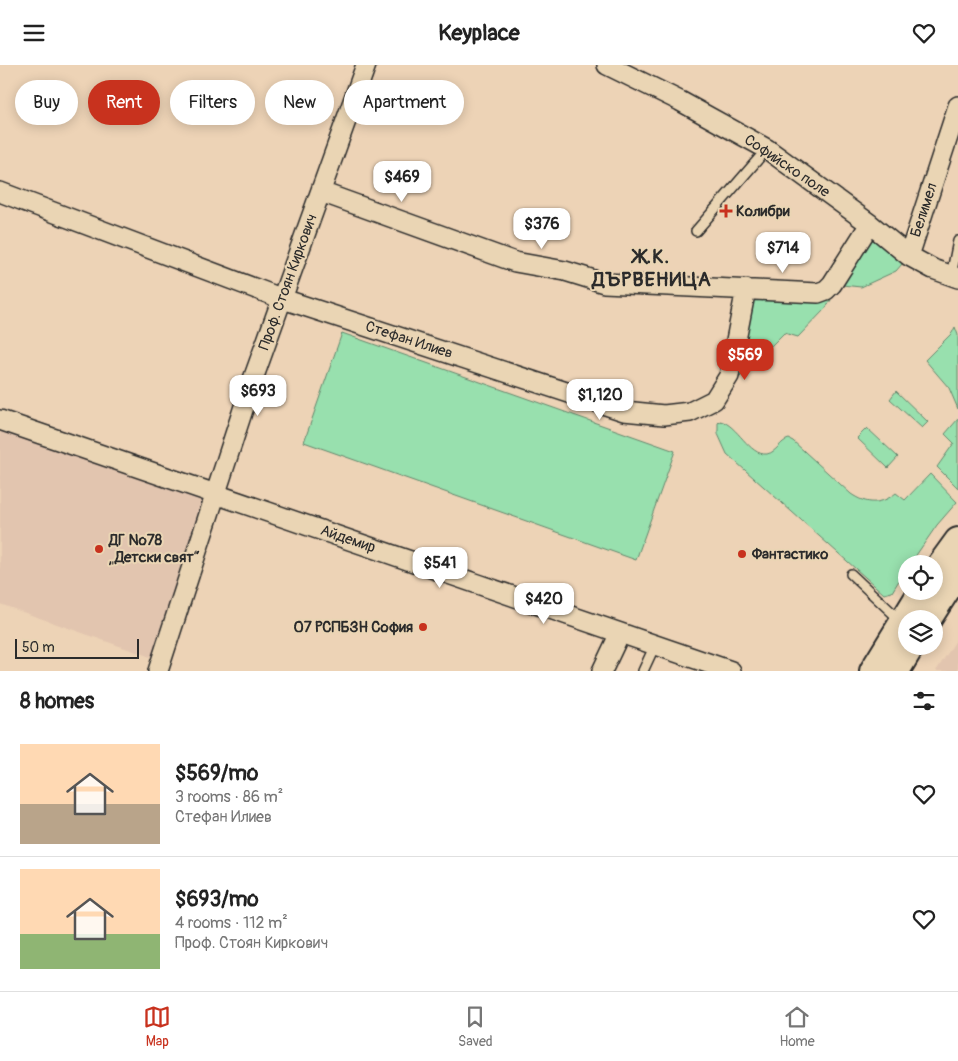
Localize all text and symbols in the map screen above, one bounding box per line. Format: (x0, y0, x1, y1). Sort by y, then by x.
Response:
icon: menu (20, 19, 48, 47)
text: Keyplace (438, 19, 520, 47)
icon: heart (910, 19, 938, 47)
chip: Buy (15, 80, 78, 125)
chip: Rent (88, 80, 160, 125)
chip: Filters (170, 80, 255, 125)
chip: New (265, 80, 334, 125)
chip: Apartment (344, 80, 464, 125)
street label: Софийско поле (740, 130, 834, 202)
pin: $469 (372, 161, 432, 203)
text: $469 (384, 167, 420, 187)
street label: Белимел (906, 180, 942, 240)
place label: Колибри (736, 202, 790, 221)
marker: Колибри (720, 205, 732, 217)
pin: $376 (512, 207, 572, 250)
street label: Проф. Стоян Киркович (255, 211, 321, 353)
text: $376 (524, 214, 560, 234)
pin: $714 (753, 231, 813, 274)
text: $714 (767, 238, 799, 258)
district label: Ж.К. ДЪРВЕНИЦА (591, 244, 712, 292)
street label: Стефан Илиев (363, 317, 455, 363)
pin: $569 (715, 339, 775, 381)
text: $569 (728, 345, 762, 365)
pin: $693 (228, 375, 288, 417)
pin: $1,120 (559, 379, 641, 421)
text: $693 (240, 381, 276, 401)
text: $1,120 (577, 385, 623, 405)
street label: Айдемир (318, 521, 378, 557)
place label: ДГ №78 „Детски свят“ (108, 531, 200, 567)
marker: ДГ №78 „Детски свят“ (93, 543, 105, 555)
place label: Фантастико (751, 545, 828, 564)
pin: $541 (410, 547, 470, 589)
marker: Фантастико (736, 548, 748, 560)
text: $541 (424, 553, 456, 573)
map controls (898, 555, 943, 655)
button: locate (898, 555, 943, 600)
pin: $420 (514, 583, 574, 625)
text: $420 (525, 589, 563, 609)
button: layers (898, 610, 943, 655)
place label: 07 РСПБЗН София (293, 618, 413, 637)
marker: 07 РСПБЗН София (417, 621, 429, 633)
scale bar (15, 636, 139, 659)
text: 50 m (22, 639, 55, 656)
icon: filters (910, 687, 938, 715)
text: 8 homes (20, 688, 94, 715)
text: $569/mo (175, 760, 258, 787)
icon: home (60, 764, 120, 824)
icon: heart (910, 780, 938, 808)
text: 3 rooms · 86 m² (175, 787, 283, 807)
text: Стефан Илиев (175, 807, 272, 827)
text: $693/mo (175, 886, 259, 913)
icon: home (60, 889, 120, 949)
icon: heart (910, 905, 938, 933)
text: 4 rooms · 112 m² (175, 913, 288, 933)
text: Проф. Стоян Киркович (175, 933, 328, 953)
tab: Map (143, 1003, 171, 1050)
tab: Saved (458, 1003, 493, 1050)
tab: Home (779, 1003, 815, 1050)

